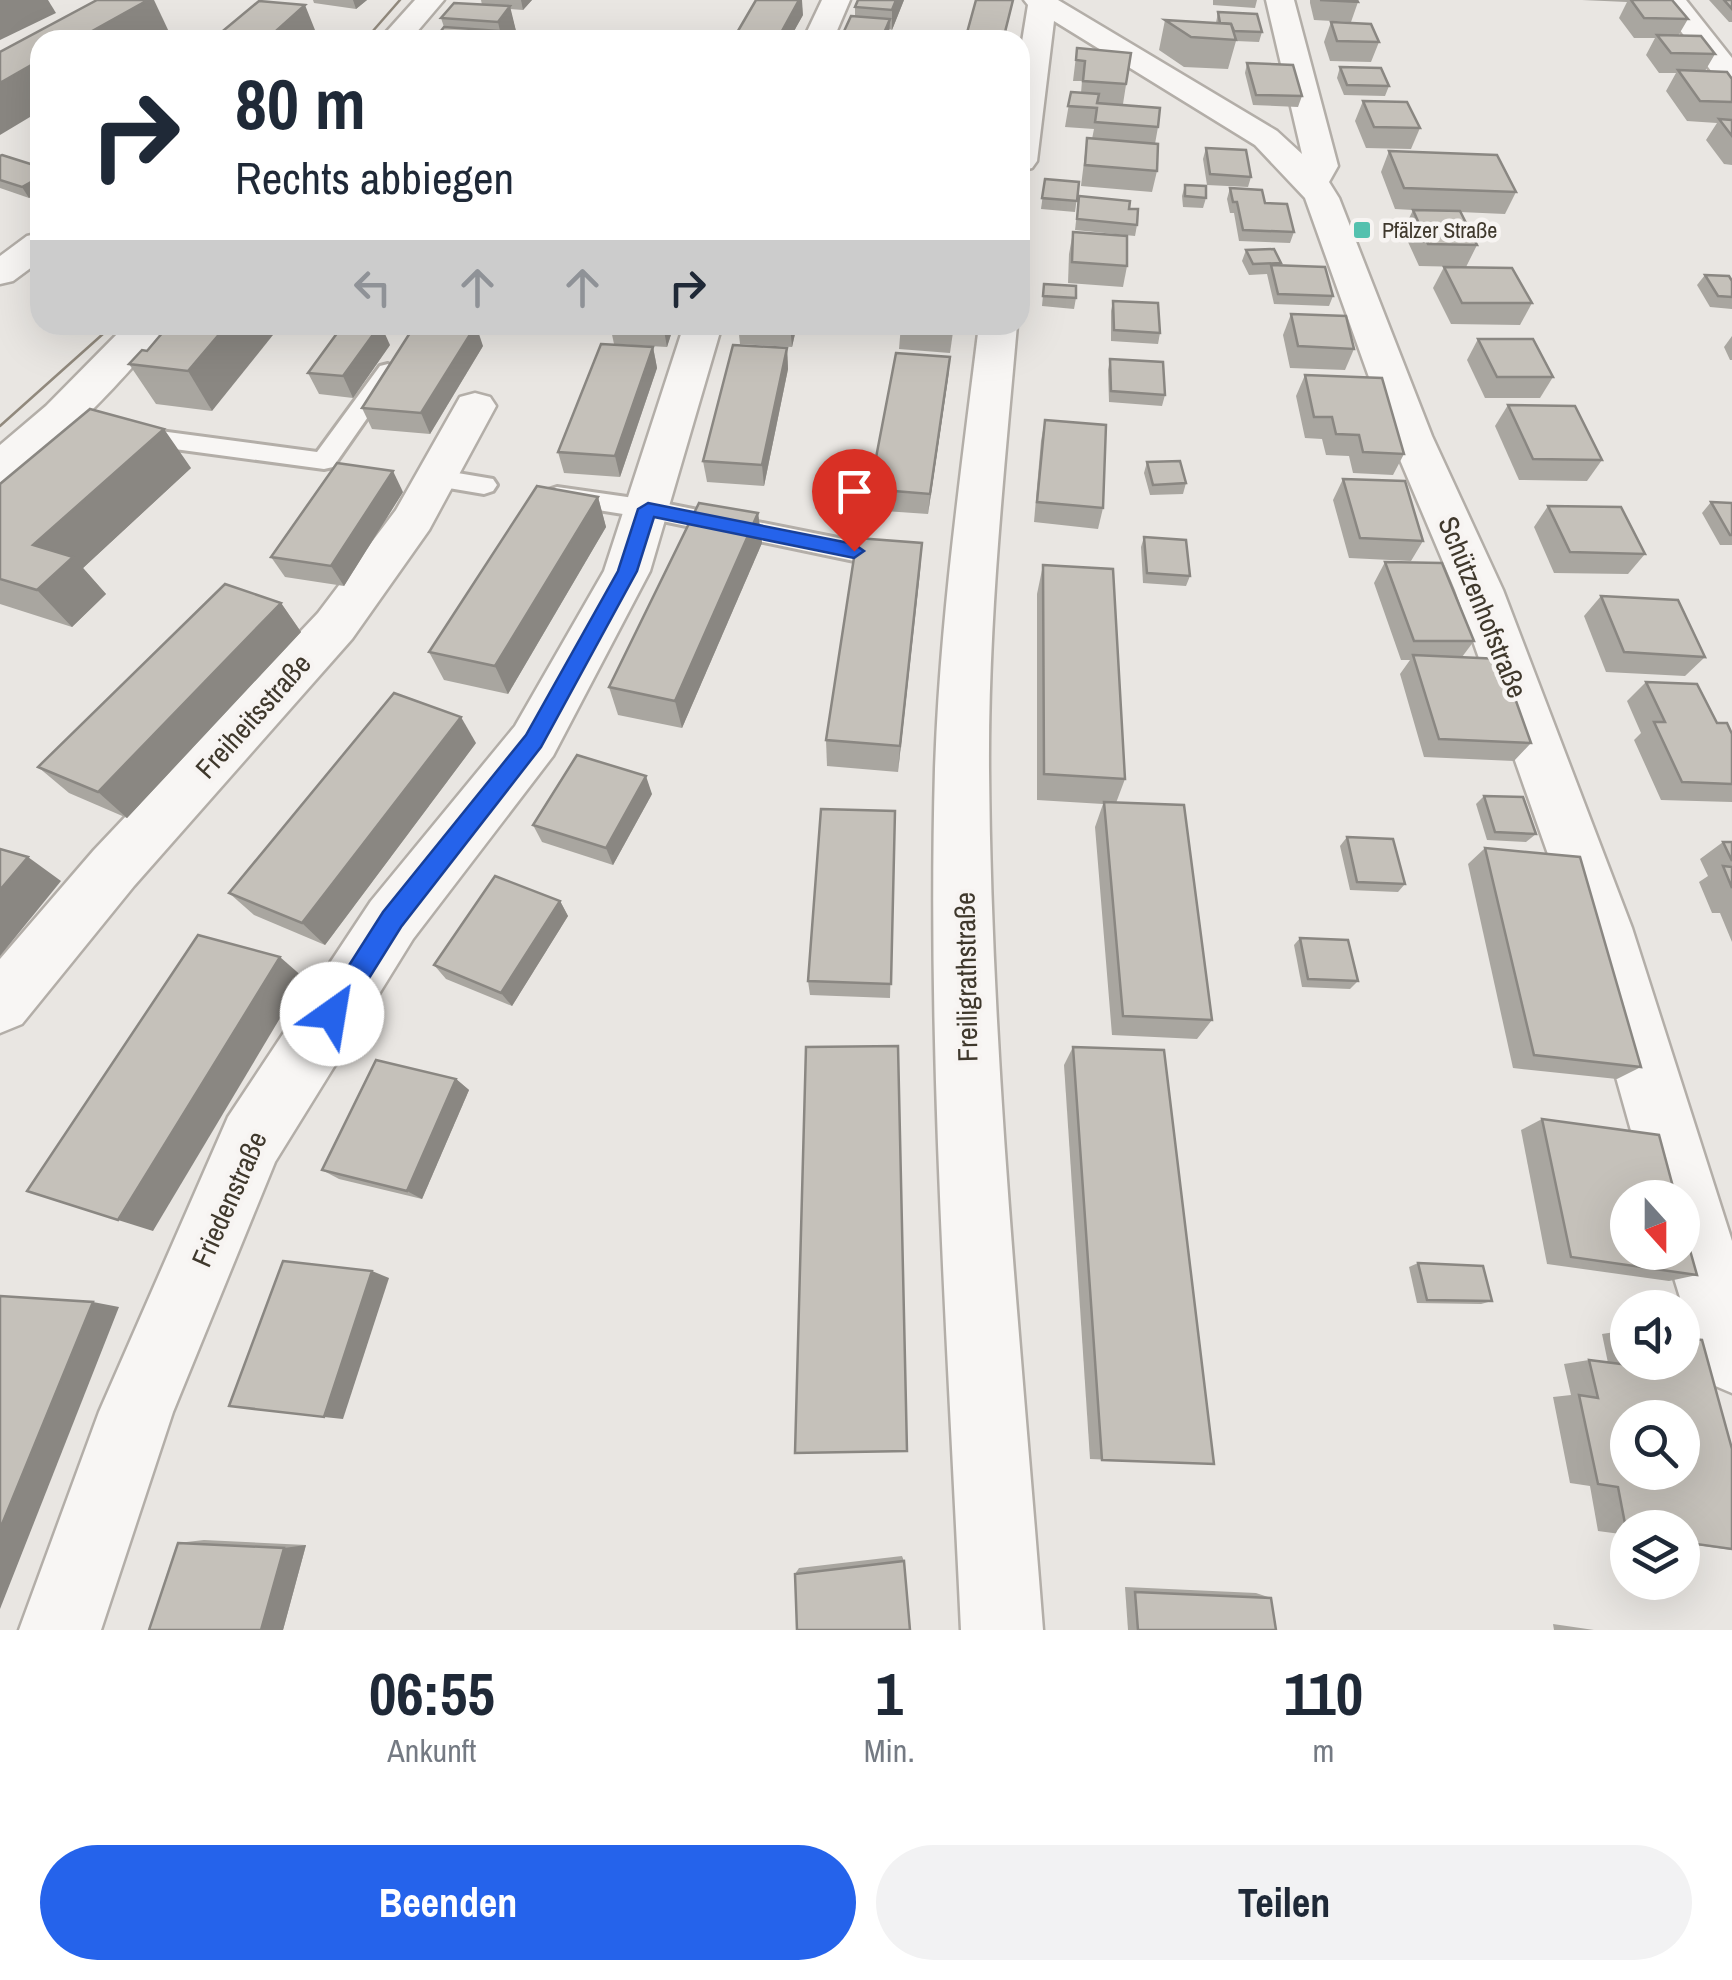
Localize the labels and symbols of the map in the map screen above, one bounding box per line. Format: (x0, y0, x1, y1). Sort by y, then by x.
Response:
place label: Pfälzer Straße (1382, 215, 1497, 245)
marker: Pfälzer Straße (1351, 219, 1373, 241)
pin (812, 449, 897, 552)
street label: Schützenhofstraße (1429, 511, 1537, 703)
street label: Freiheitsstraße (187, 645, 319, 787)
street label: Freiligrathstraße (946, 892, 986, 1062)
position arrow (280, 962, 384, 1066)
street label: Friedenstraße (182, 1125, 276, 1273)
north arrow (1610, 1180, 1700, 1270)

